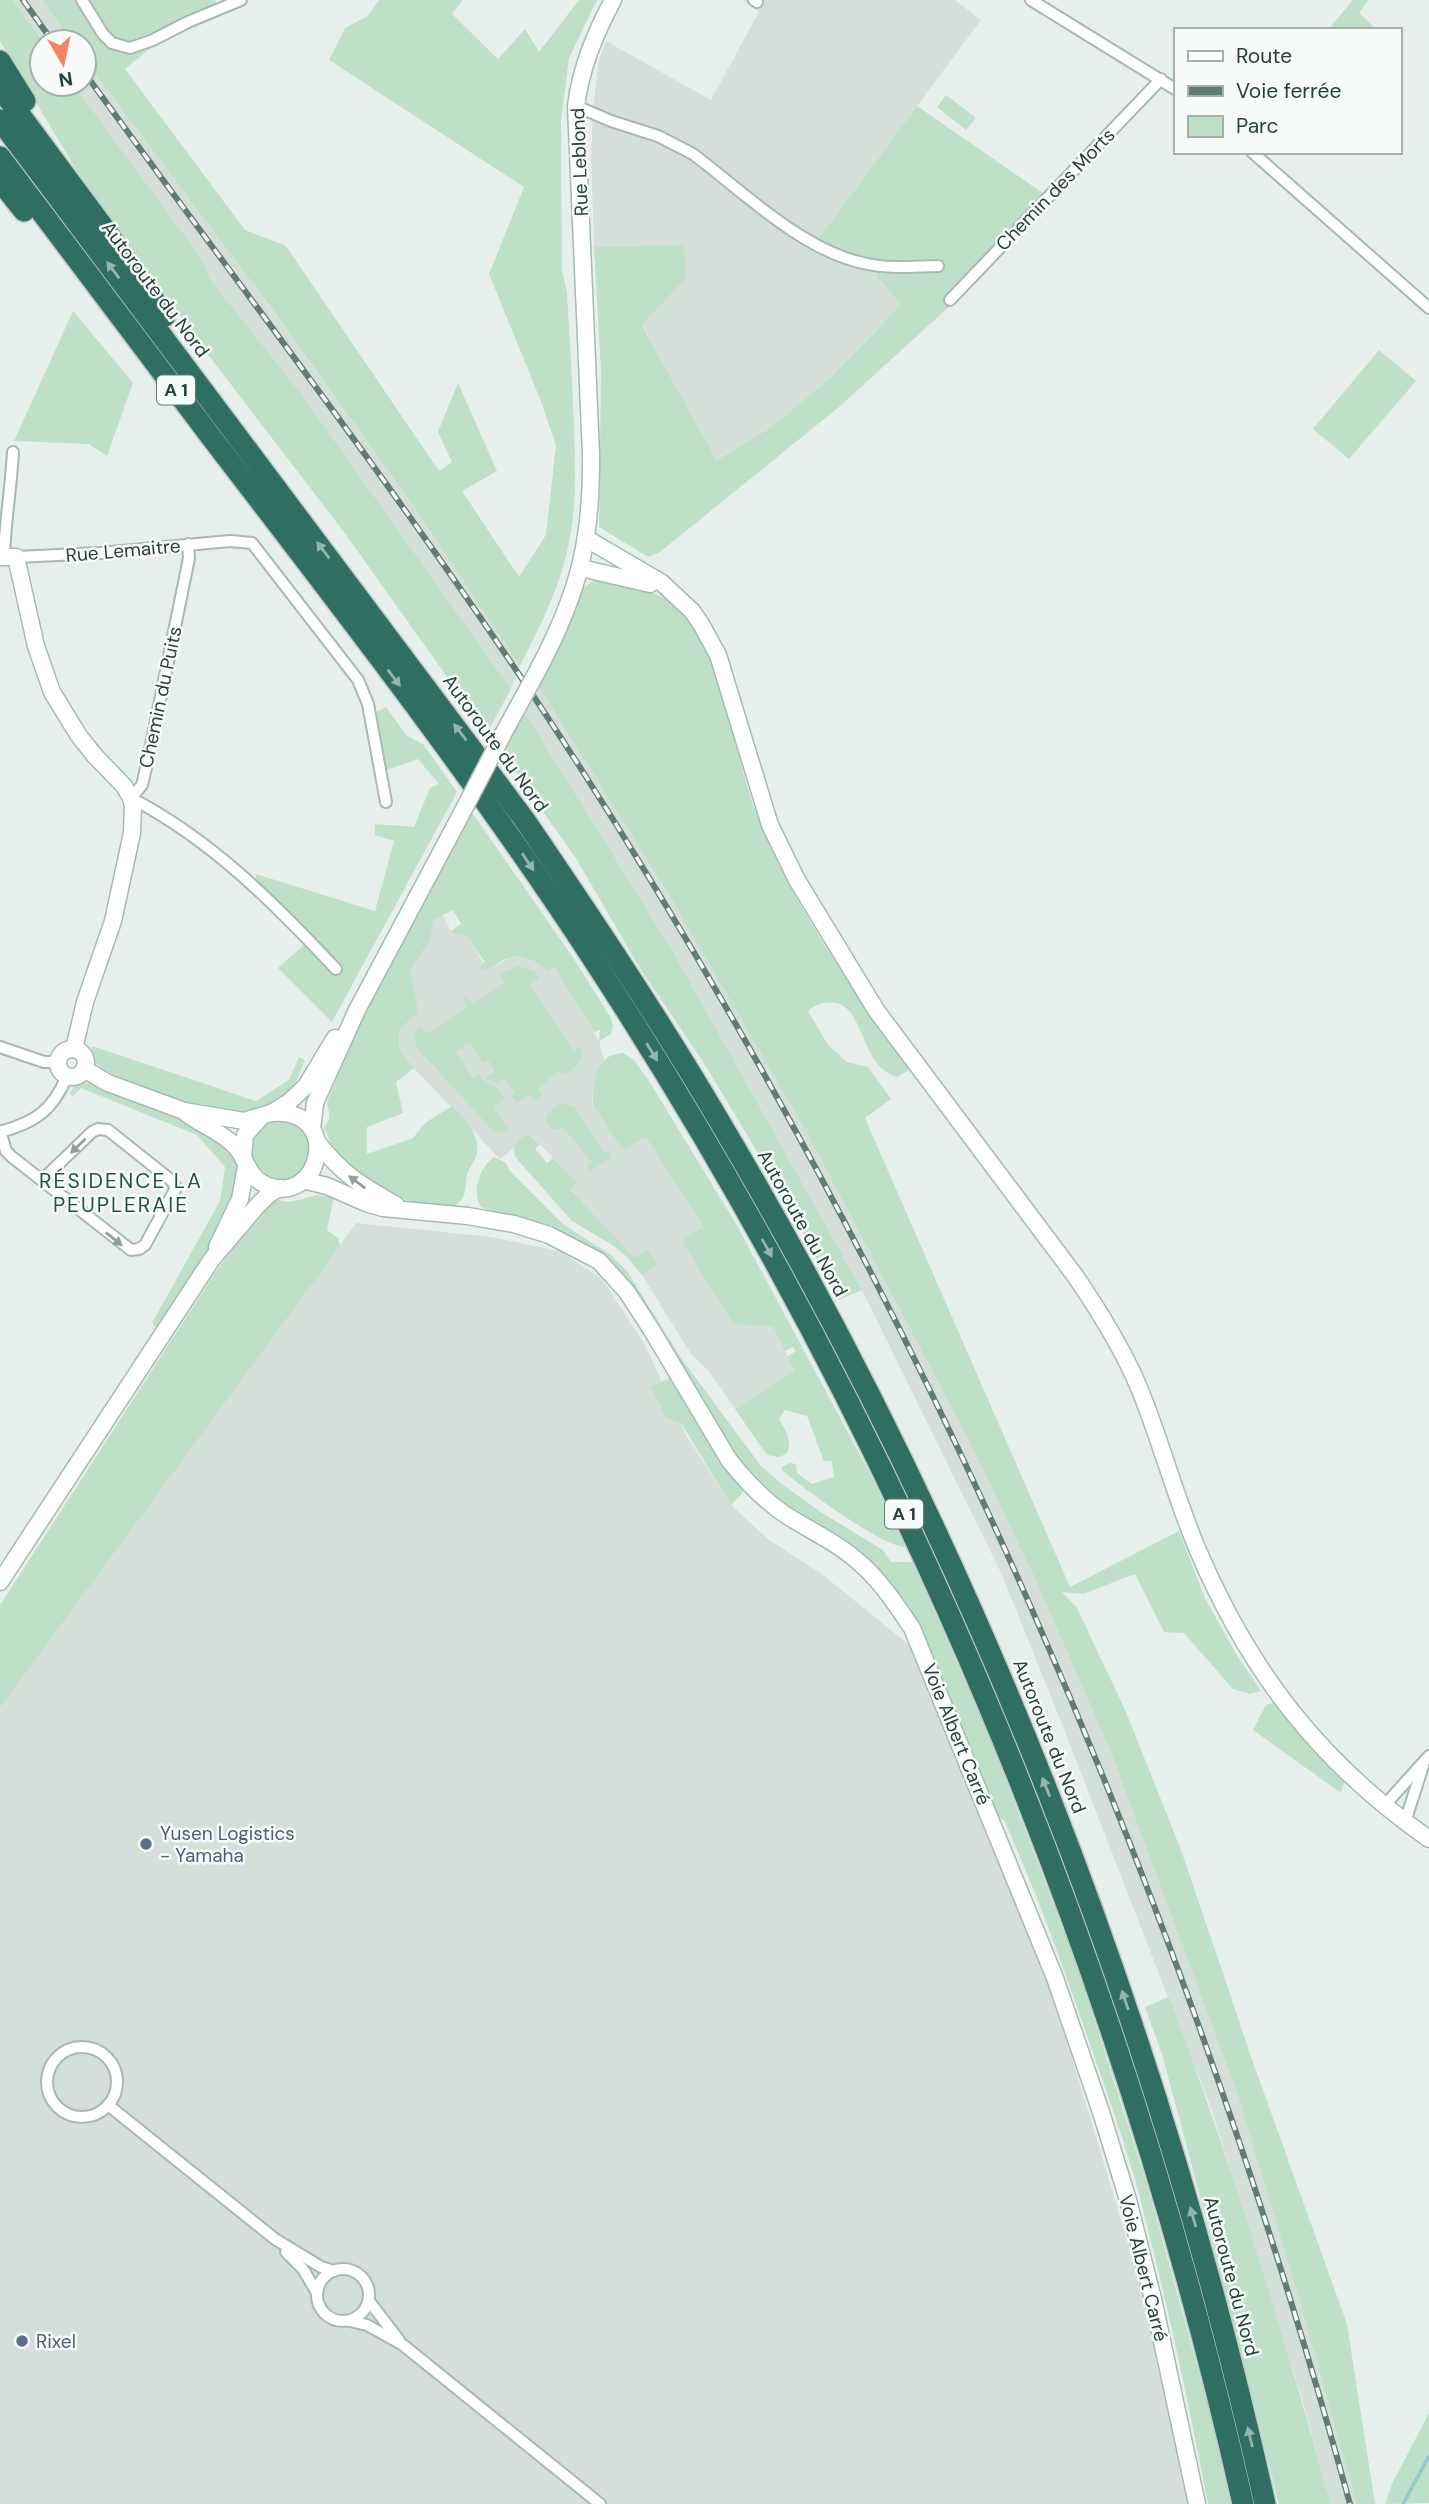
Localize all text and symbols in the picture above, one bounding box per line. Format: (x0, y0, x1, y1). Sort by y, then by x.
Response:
north arrow (28, 28, 98, 98)
legend (1174, 28, 1401, 154)
text: Route (1236, 42, 1292, 70)
text: N (57, 66, 74, 93)
text: Voie ferrée (1236, 77, 1341, 105)
street label: Rue Leblond (565, 107, 594, 217)
text: Parc (1236, 112, 1279, 140)
street label: Chemin des Morts (990, 123, 1120, 256)
street label: Autoroute du Nord (96, 216, 215, 362)
one-way arrow (106, 261, 121, 279)
road number: A 1 (157, 376, 195, 404)
street label: Rue Lemaitre (65, 533, 181, 568)
one-way arrow (317, 541, 331, 559)
street label: Chemin du Puits (133, 624, 188, 770)
one-way arrow (387, 669, 401, 687)
street label: Autoroute du Nord (437, 669, 554, 817)
one-way arrow (454, 723, 468, 741)
one-way arrow (521, 853, 535, 871)
one-way arrow (646, 1043, 659, 1062)
one-way arrow (70, 1137, 87, 1153)
street label: Autoroute du Nord (752, 1145, 853, 1301)
district label: RÉSIDENCE LA PEUPLERAIE (39, 1167, 203, 1219)
one-way arrow (347, 1175, 366, 1189)
one-way arrow (105, 1231, 123, 1246)
one-way arrow (761, 1239, 773, 1259)
road number: A 1 (885, 1499, 923, 1528)
street label: Autoroute du Nord (1007, 1655, 1092, 1817)
street label: Voie Albert Carré (917, 1660, 996, 1809)
one-way arrow (1041, 1776, 1052, 1797)
place label: Yusen Logistics - Yamaha (160, 1821, 295, 1868)
marker: Yusen Logistics - Yamaha (138, 1836, 154, 1852)
one-way arrow (1119, 1989, 1130, 2010)
street label: Voie Albert Carré (1113, 2192, 1174, 2344)
street label: Autoroute du Nord (1198, 2193, 1265, 2359)
one-way arrow (1187, 2206, 1197, 2227)
place label: Rixel (36, 2329, 76, 2354)
marker: Rixel (14, 2333, 30, 2349)
one-way arrow (1244, 2426, 1255, 2448)

